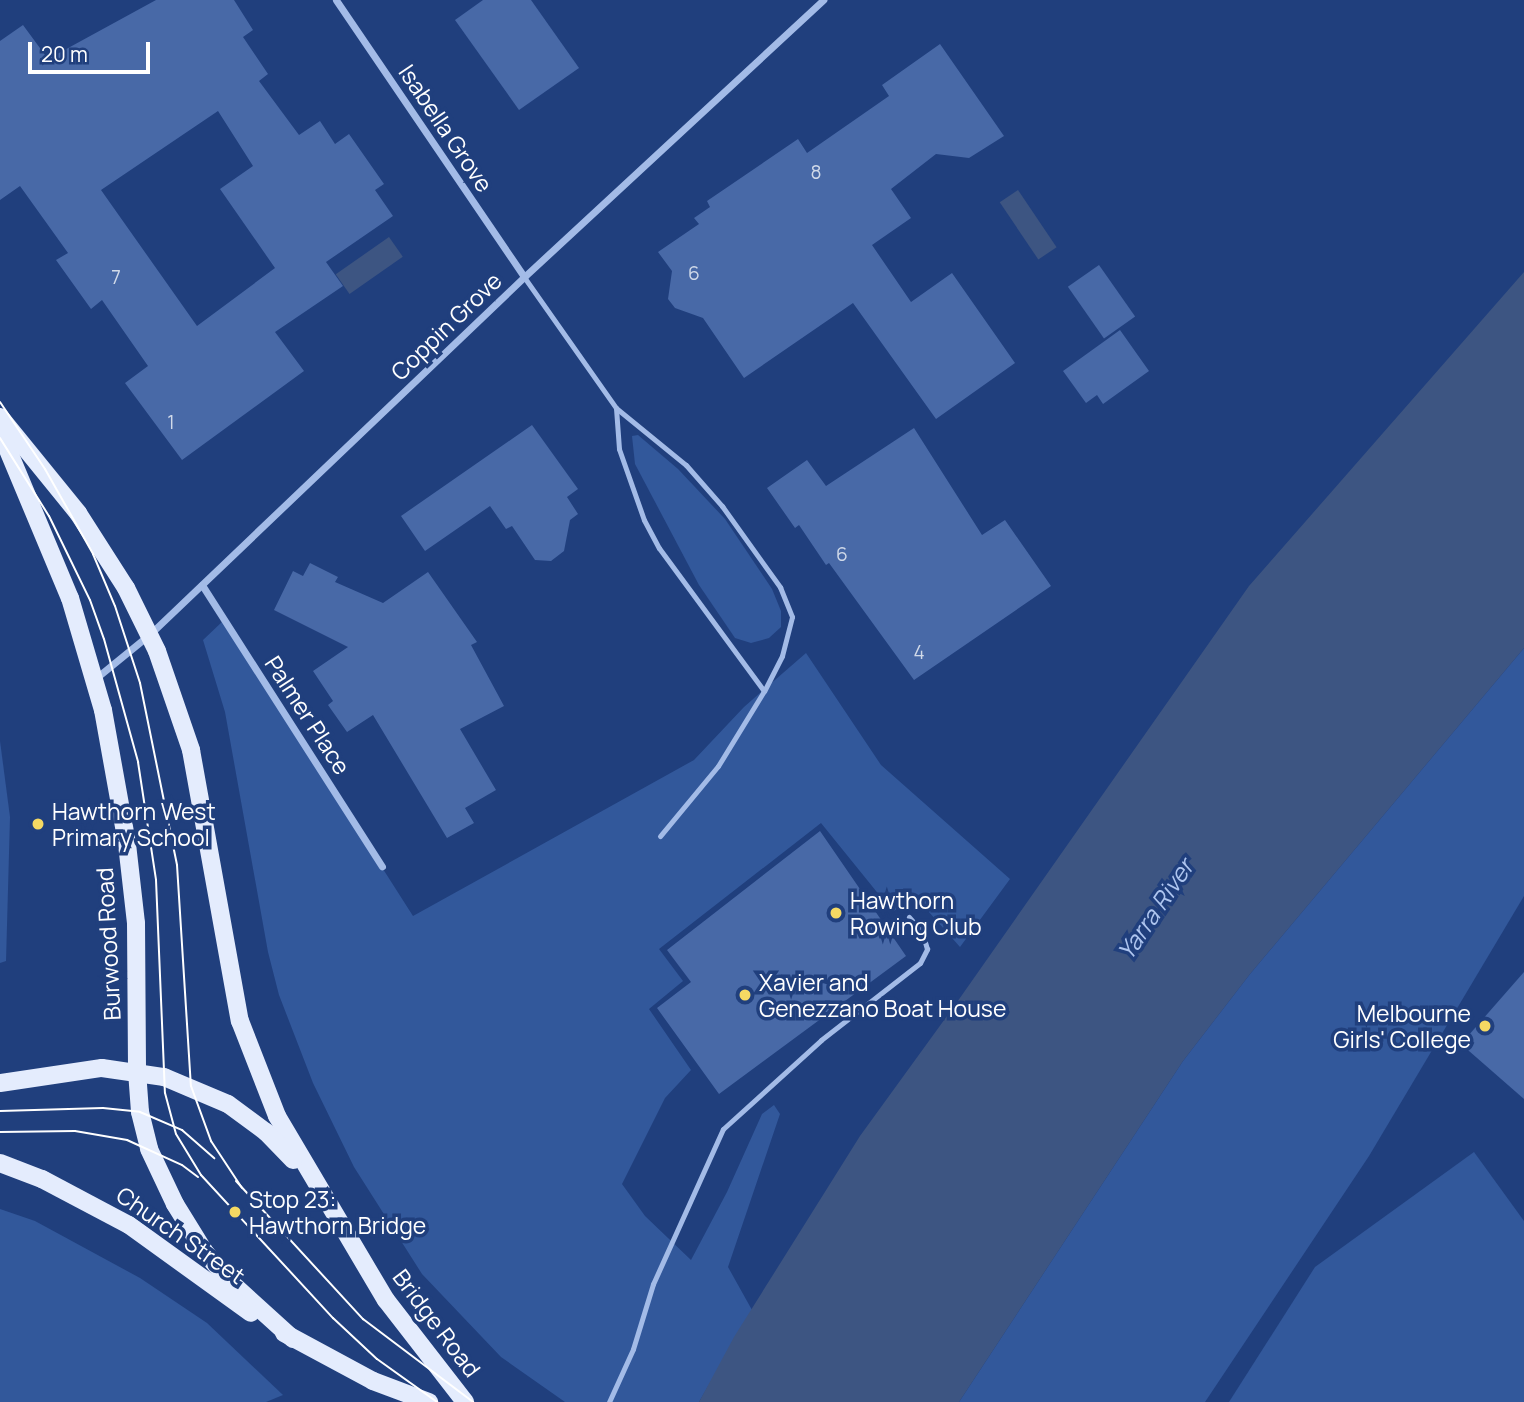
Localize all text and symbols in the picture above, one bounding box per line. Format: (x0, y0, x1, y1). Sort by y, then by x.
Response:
scale bar (32, 28, 154, 72)
text: 20 m (41, 40, 88, 68)
street label: Isabella Grove (393, 59, 499, 197)
house number: 8 (810, 162, 822, 184)
house number: 6 (688, 263, 700, 285)
street label: Coppin Grove (385, 266, 507, 386)
house number: 7 (111, 267, 121, 289)
house number: 1 (167, 412, 175, 434)
house number: 6 (836, 544, 848, 566)
house number: 4 (913, 642, 925, 664)
street label: Palmer Place (260, 651, 356, 779)
place label: Hawthorn West Primary School (52, 797, 216, 851)
marker: Hawthorn West Primary School (30, 816, 46, 832)
water label: Yarra River (1111, 853, 1199, 965)
street label: Burwood Road (90, 867, 126, 1021)
place label: Hawthorn Rowing Club (850, 886, 982, 940)
marker: Hawthorn Rowing Club (828, 905, 844, 921)
place label: Xavier and Genezzano Boat House (759, 968, 1006, 1022)
marker: Xavier and Genezzano Boat House (737, 987, 753, 1003)
place label: Melbourne Girls' College (1333, 999, 1471, 1053)
marker: Melbourne Girls' College (1477, 1018, 1493, 1034)
street label: Church Street (111, 1181, 251, 1289)
place label: Stop 23: Hawthorn Bridge (249, 1185, 426, 1239)
marker: Stop 23: Hawthorn Bridge (227, 1204, 243, 1220)
street label: Bridge Road (388, 1264, 486, 1382)

